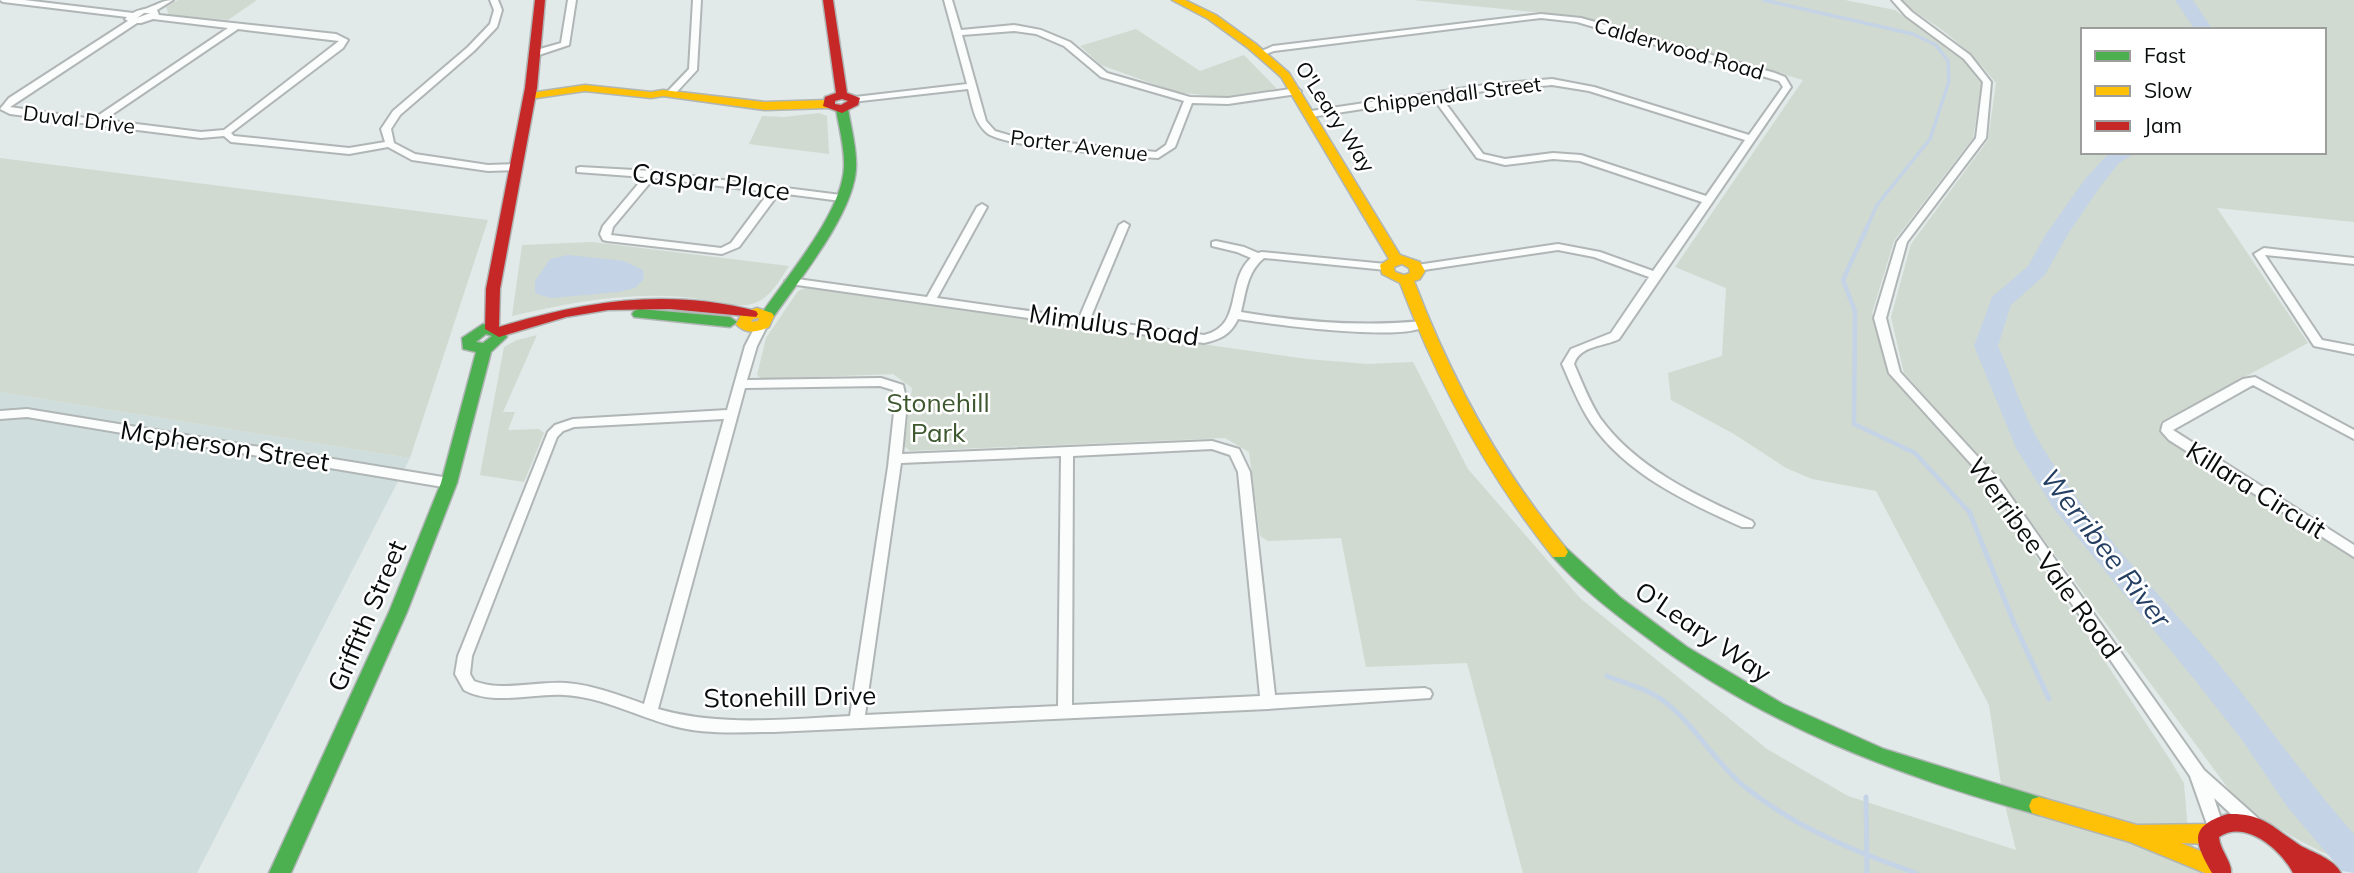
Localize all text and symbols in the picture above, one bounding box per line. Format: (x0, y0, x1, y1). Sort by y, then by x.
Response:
street label: Calderwood Road (1591, 11, 1767, 85)
legend (2081, 28, 2326, 154)
text: Fast (2144, 42, 2186, 68)
street label: O'Leary Way (1290, 56, 1381, 177)
street label: Chippendall Street (1361, 70, 1542, 118)
text: Slow (2144, 77, 2192, 103)
street label: Duval Drive (22, 99, 137, 139)
text: Jam (2144, 112, 2182, 138)
street label: Porter Avenue (1009, 124, 1149, 166)
street label: Caspar Place (630, 155, 792, 208)
street label: Mimulus Road (1027, 296, 1201, 353)
park label: Stonehill Park (886, 386, 990, 449)
street label: Mcpherson Street (118, 413, 332, 478)
street label: Killara Circuit (2180, 434, 2332, 546)
street label: Werribee Vale Road (1960, 451, 2128, 665)
water label: Werribee River (2033, 461, 2181, 636)
street label: Griffith Street (320, 535, 413, 696)
street label: O'Leary Way (1629, 574, 1778, 689)
street label: Stonehill Drive (703, 678, 877, 715)

